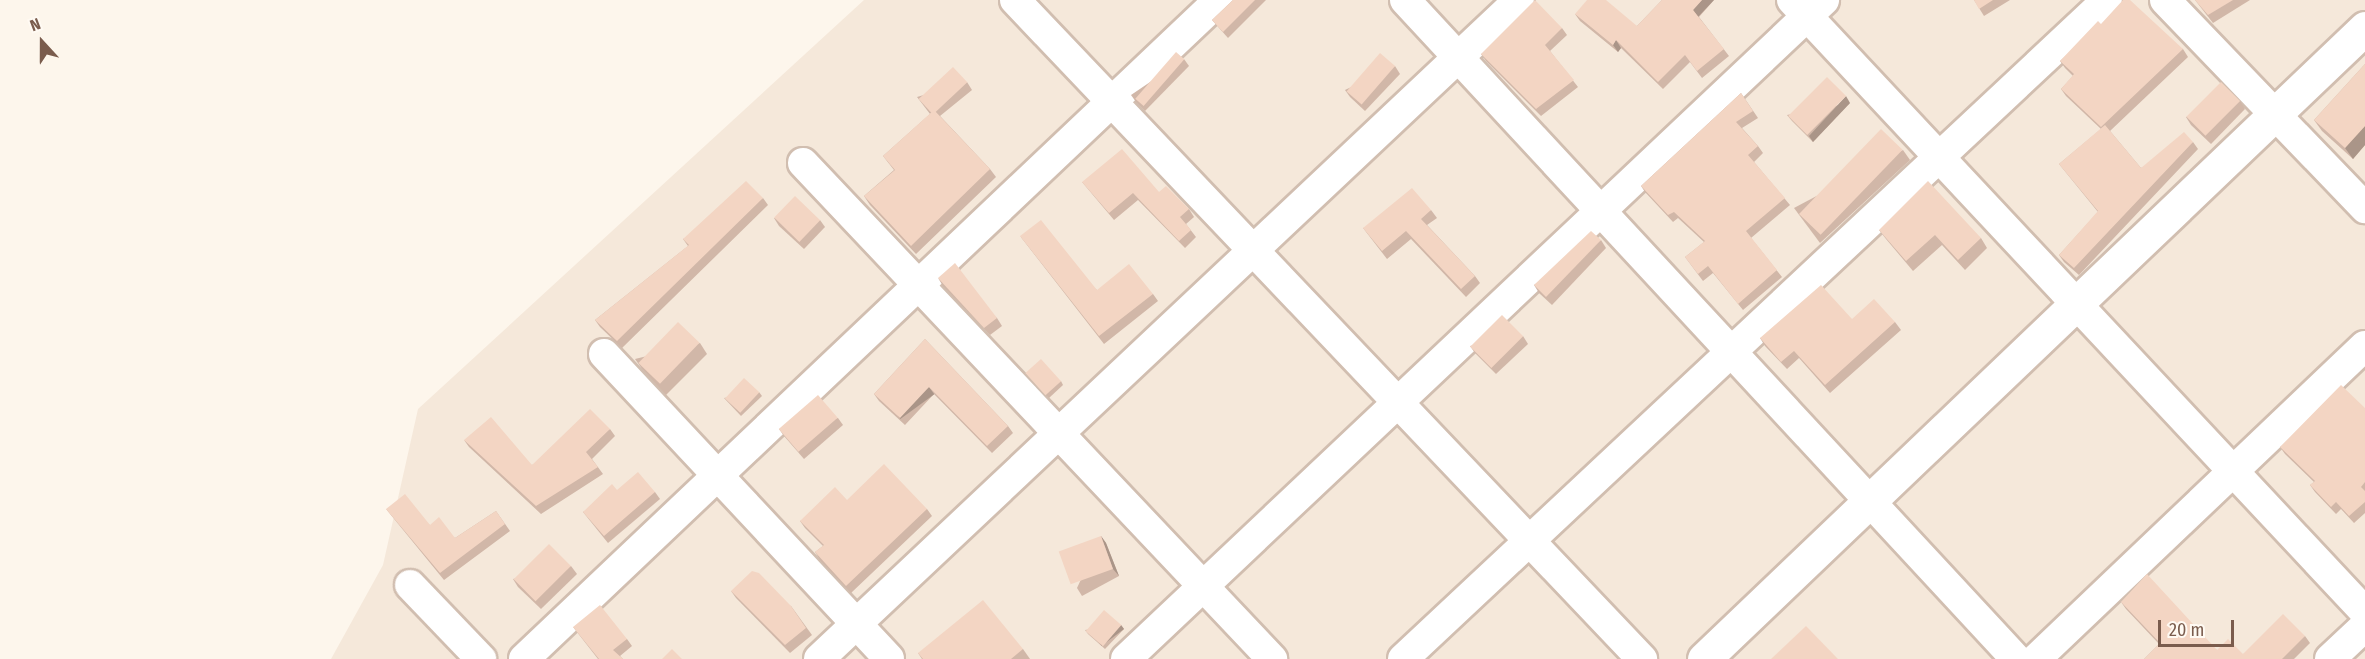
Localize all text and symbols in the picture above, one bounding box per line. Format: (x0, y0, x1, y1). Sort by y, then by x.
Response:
north arrow (12, 12, 72, 72)
text: N (27, 14, 43, 35)
scale bar (2161, 608, 2238, 646)
text: 20 m (2169, 619, 2204, 641)

